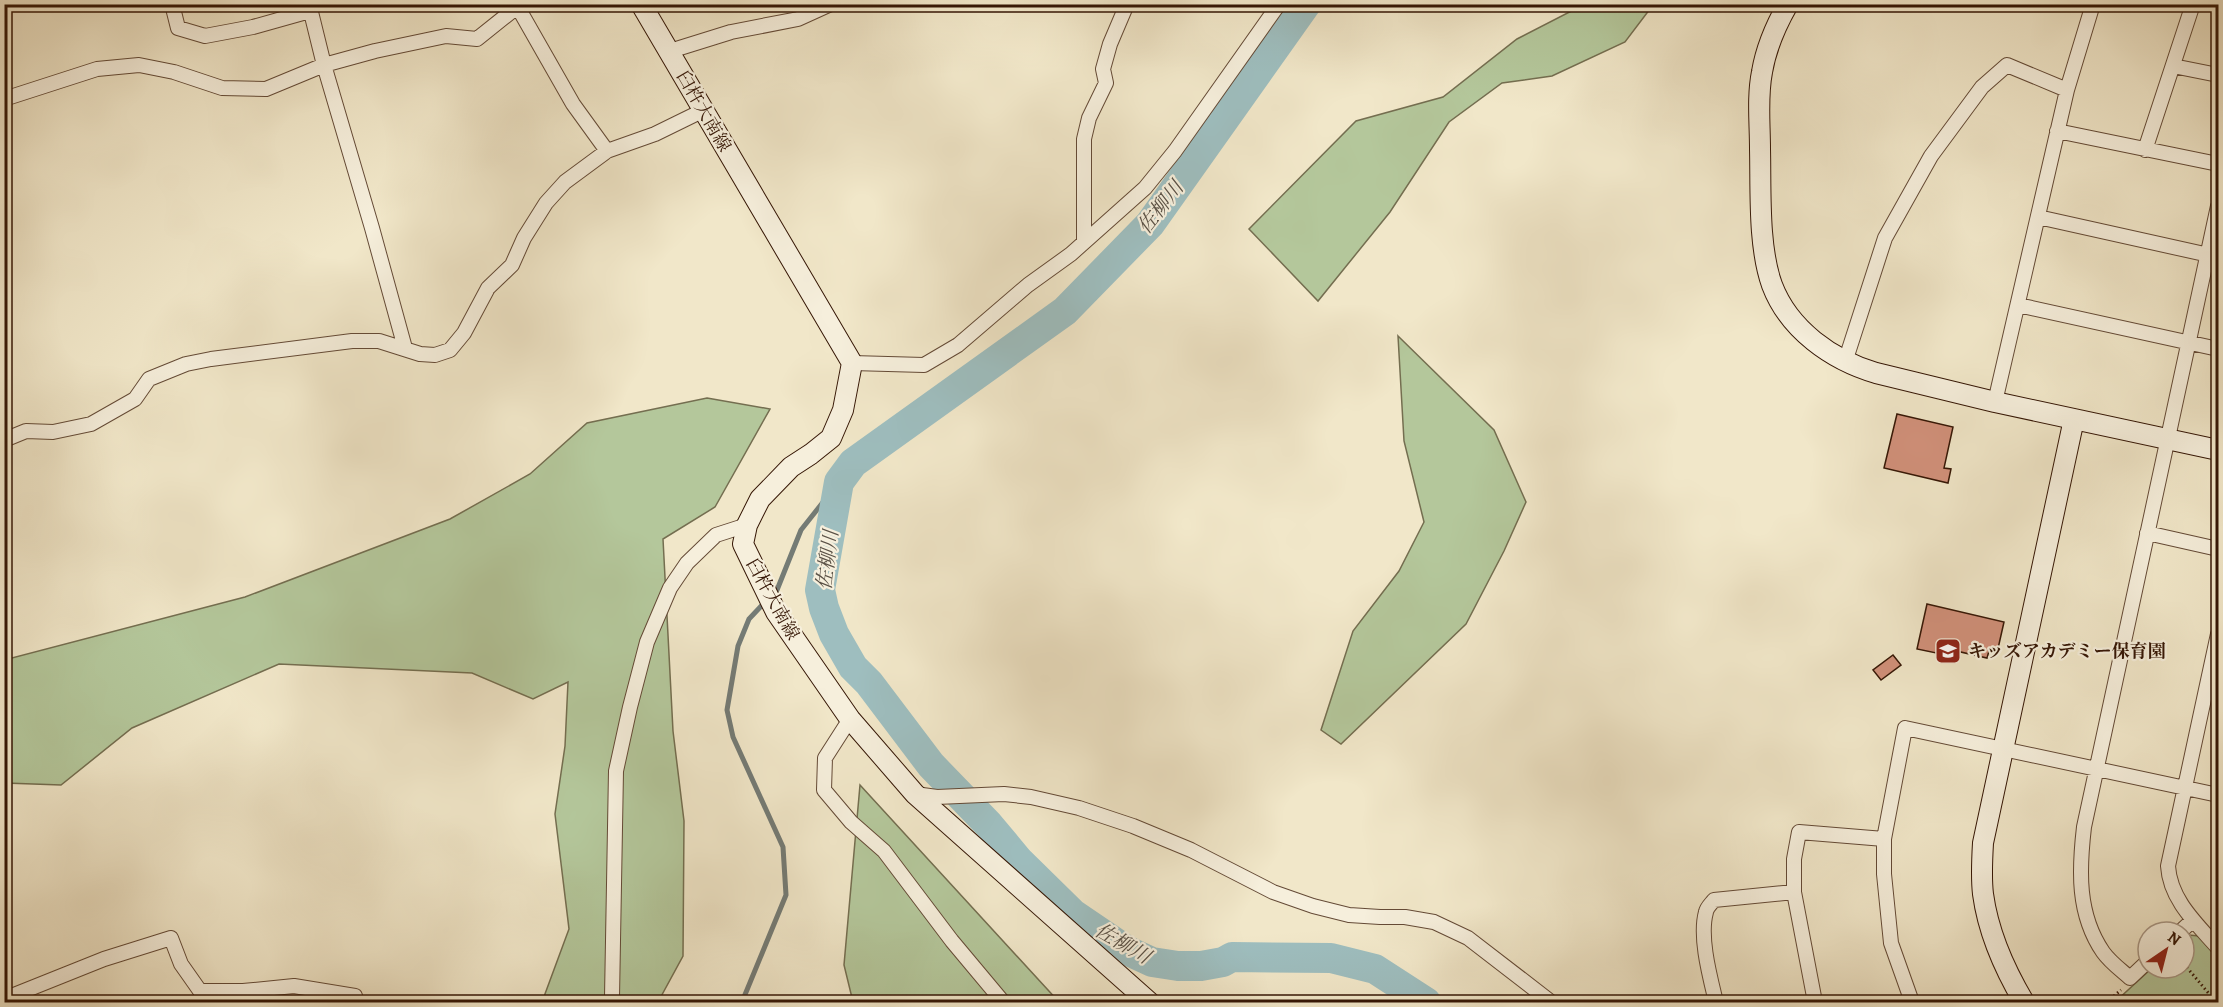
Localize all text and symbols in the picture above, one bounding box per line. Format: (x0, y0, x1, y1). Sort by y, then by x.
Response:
street label: 臼杵大南線 (671, 66, 737, 156)
water label: 佐柳川 (1131, 174, 1191, 239)
water label: 佐柳川 (810, 527, 845, 591)
street label: 臼杵大南線 (741, 554, 805, 644)
school or university icon: キッズアカデミー保育園 (1933, 636, 1963, 666)
place label: キッズアカデミー保育園 (1968, 639, 2165, 663)
water label: 佐柳川 (1090, 917, 1157, 971)
north arrow (2136, 920, 2196, 980)
text: N (2163, 926, 2185, 951)

